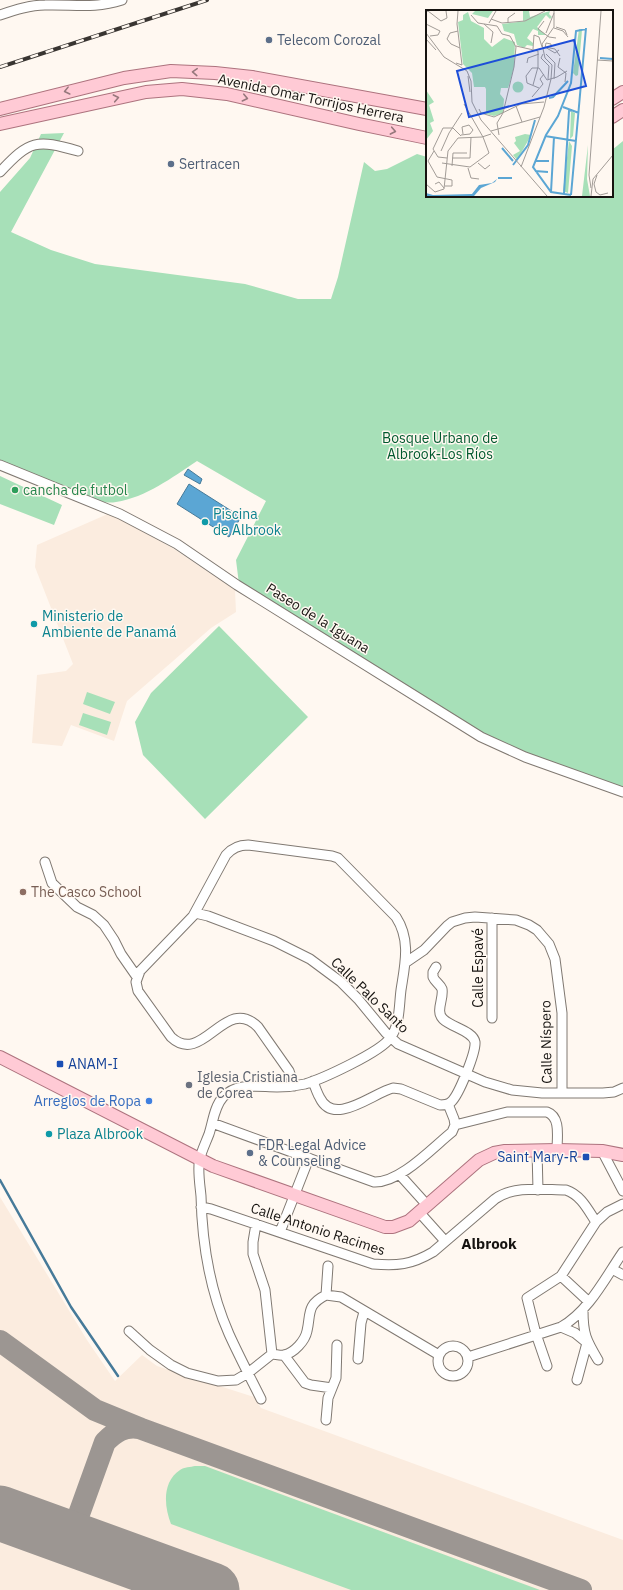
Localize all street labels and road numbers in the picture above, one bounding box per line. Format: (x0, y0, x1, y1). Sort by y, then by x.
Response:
street label: Avenida Omar Torrijos Herrera (216, 69, 406, 127)
street label: Paseo de la Iguana (263, 579, 374, 657)
street label: Calle Espavé (469, 928, 487, 1008)
street label: Calle Palo Santo (327, 953, 413, 1037)
street label: Calle Níspero (536, 1000, 556, 1084)
street label: Calle Antonio Racimes (248, 1199, 388, 1259)

